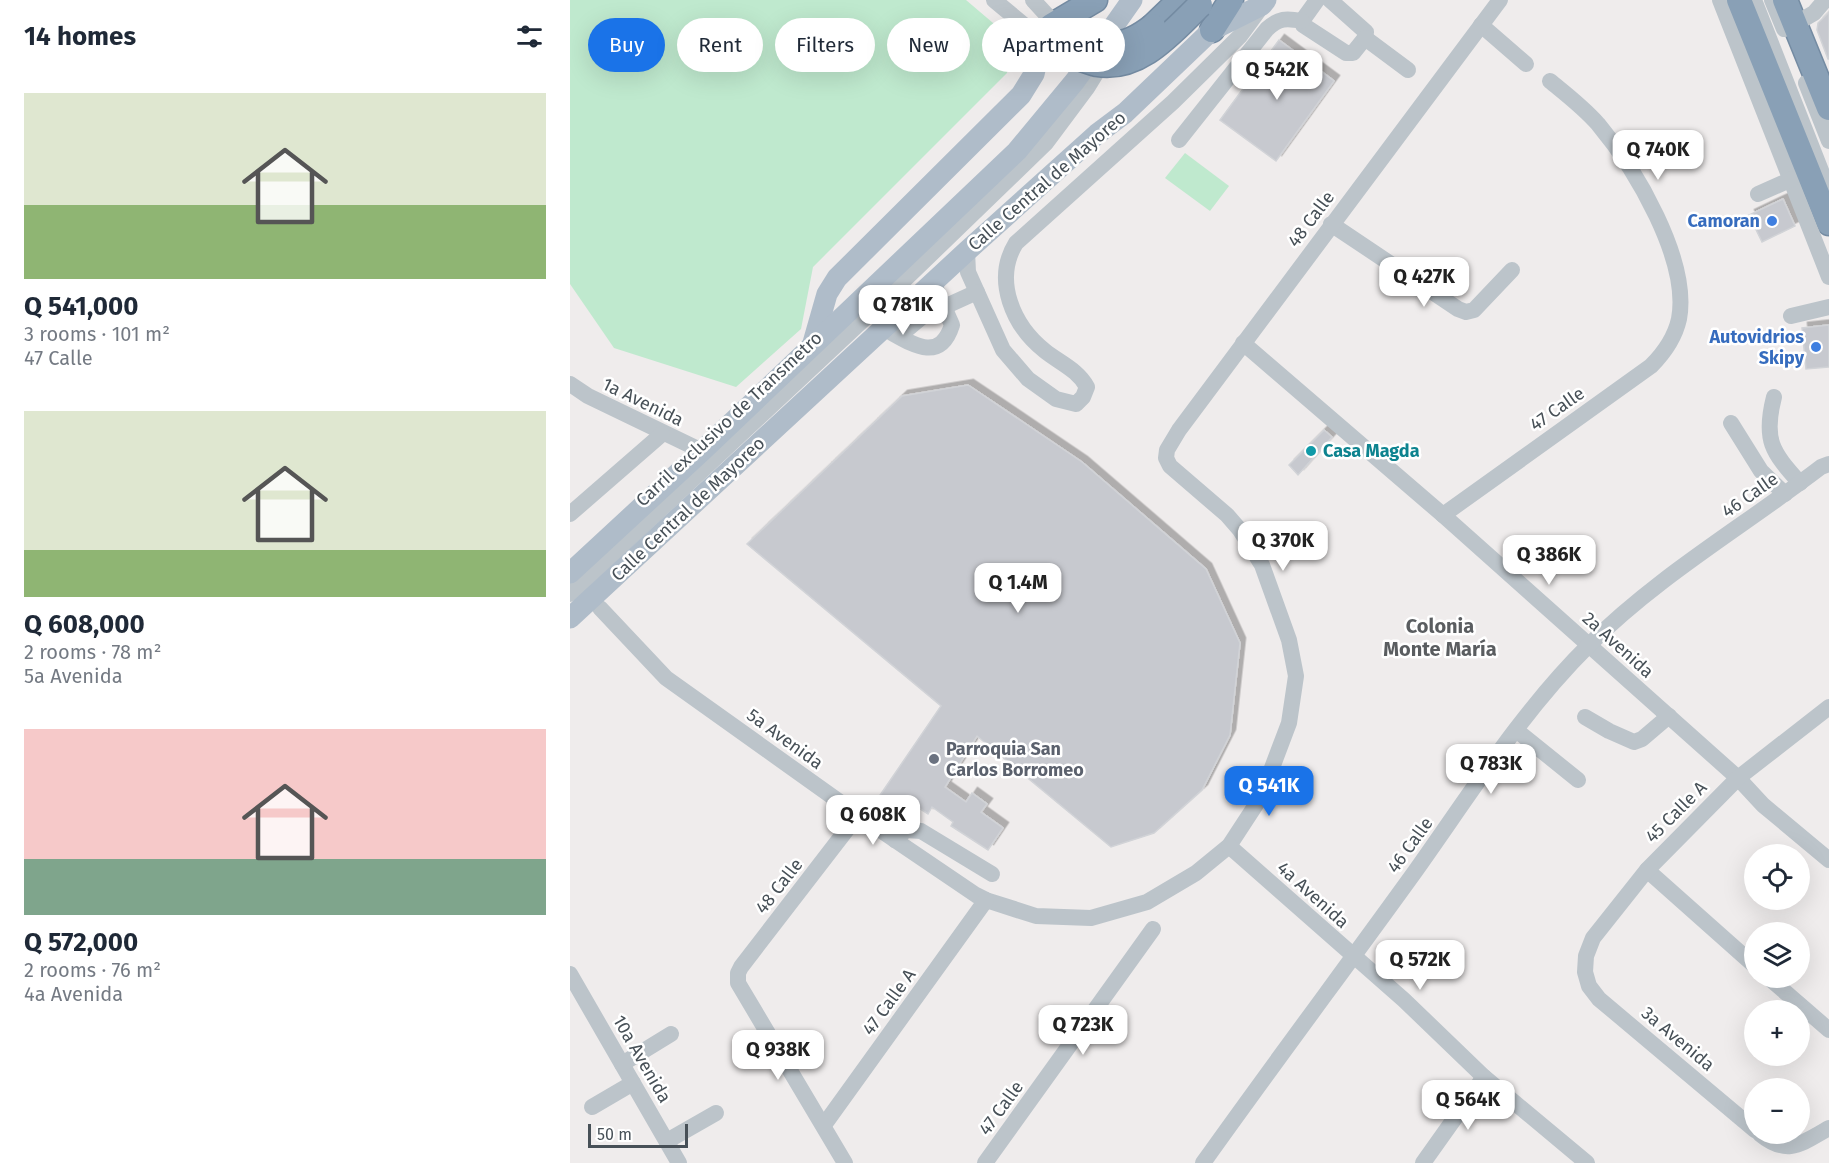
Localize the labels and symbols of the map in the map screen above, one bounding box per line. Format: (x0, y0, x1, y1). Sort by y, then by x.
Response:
pin: Q 542K (1228, 50, 1326, 101)
street label: Calle Central de Mayoreo (964, 106, 1130, 256)
pin: Q 740K (1609, 130, 1707, 181)
street label: 48 Calle (1283, 187, 1339, 251)
place label: Camoran (1687, 210, 1760, 232)
marker: Camoran (1765, 214, 1779, 228)
pin: Q 427K (1375, 257, 1473, 308)
pin: Q 781K (854, 285, 952, 336)
place label: Autovidrios Skipy (1708, 326, 1805, 369)
street label: Carril exclusivo de Transmetro (631, 327, 827, 511)
marker: Autovidrios Skipy (1809, 340, 1823, 354)
street label: 1a Avenida (599, 373, 687, 431)
street label: 47 Calle (1525, 382, 1589, 436)
street label: Calle Central de Mayoreo (607, 432, 769, 586)
place label: Casa Magda (1323, 440, 1420, 462)
marker: Casa Magda (1304, 444, 1318, 458)
street label: 46 Calle (1718, 468, 1782, 522)
pin: Q 370K (1234, 521, 1332, 572)
pin: Q 386K (1500, 535, 1598, 586)
pin: Q 1.4M (969, 563, 1067, 614)
street label: 2a Avenida (1578, 607, 1658, 683)
district label: Colonia Monte María (1383, 614, 1497, 661)
street label: 5a Avenida (743, 704, 827, 774)
place label: Parroquia San Carlos Borromeo (946, 738, 1084, 781)
pin: Q 783K (1442, 744, 1540, 795)
marker: Parroquia San Carlos Borromeo (927, 752, 941, 766)
pin: Q 541K (1220, 766, 1318, 817)
street label: 45 Calle A (1641, 776, 1712, 847)
pin: Q 608K (824, 795, 922, 846)
street label: 46 Calle (1382, 813, 1438, 877)
street label: 48 Calle (751, 854, 807, 918)
street label: 4a Avenida (1272, 857, 1354, 933)
pin: Q 572K (1371, 940, 1469, 991)
street label: 47 Calle A (858, 964, 921, 1040)
street label: 3a Avenida (1637, 1002, 1719, 1076)
pin: Q 723K (1034, 1005, 1132, 1056)
street label: 10a Avenida (608, 1011, 676, 1107)
pin: Q 938K (729, 1030, 827, 1081)
street label: 47 Calle (974, 1077, 1028, 1139)
pin: Q 564K (1419, 1080, 1517, 1131)
scale bar (588, 1121, 688, 1148)

